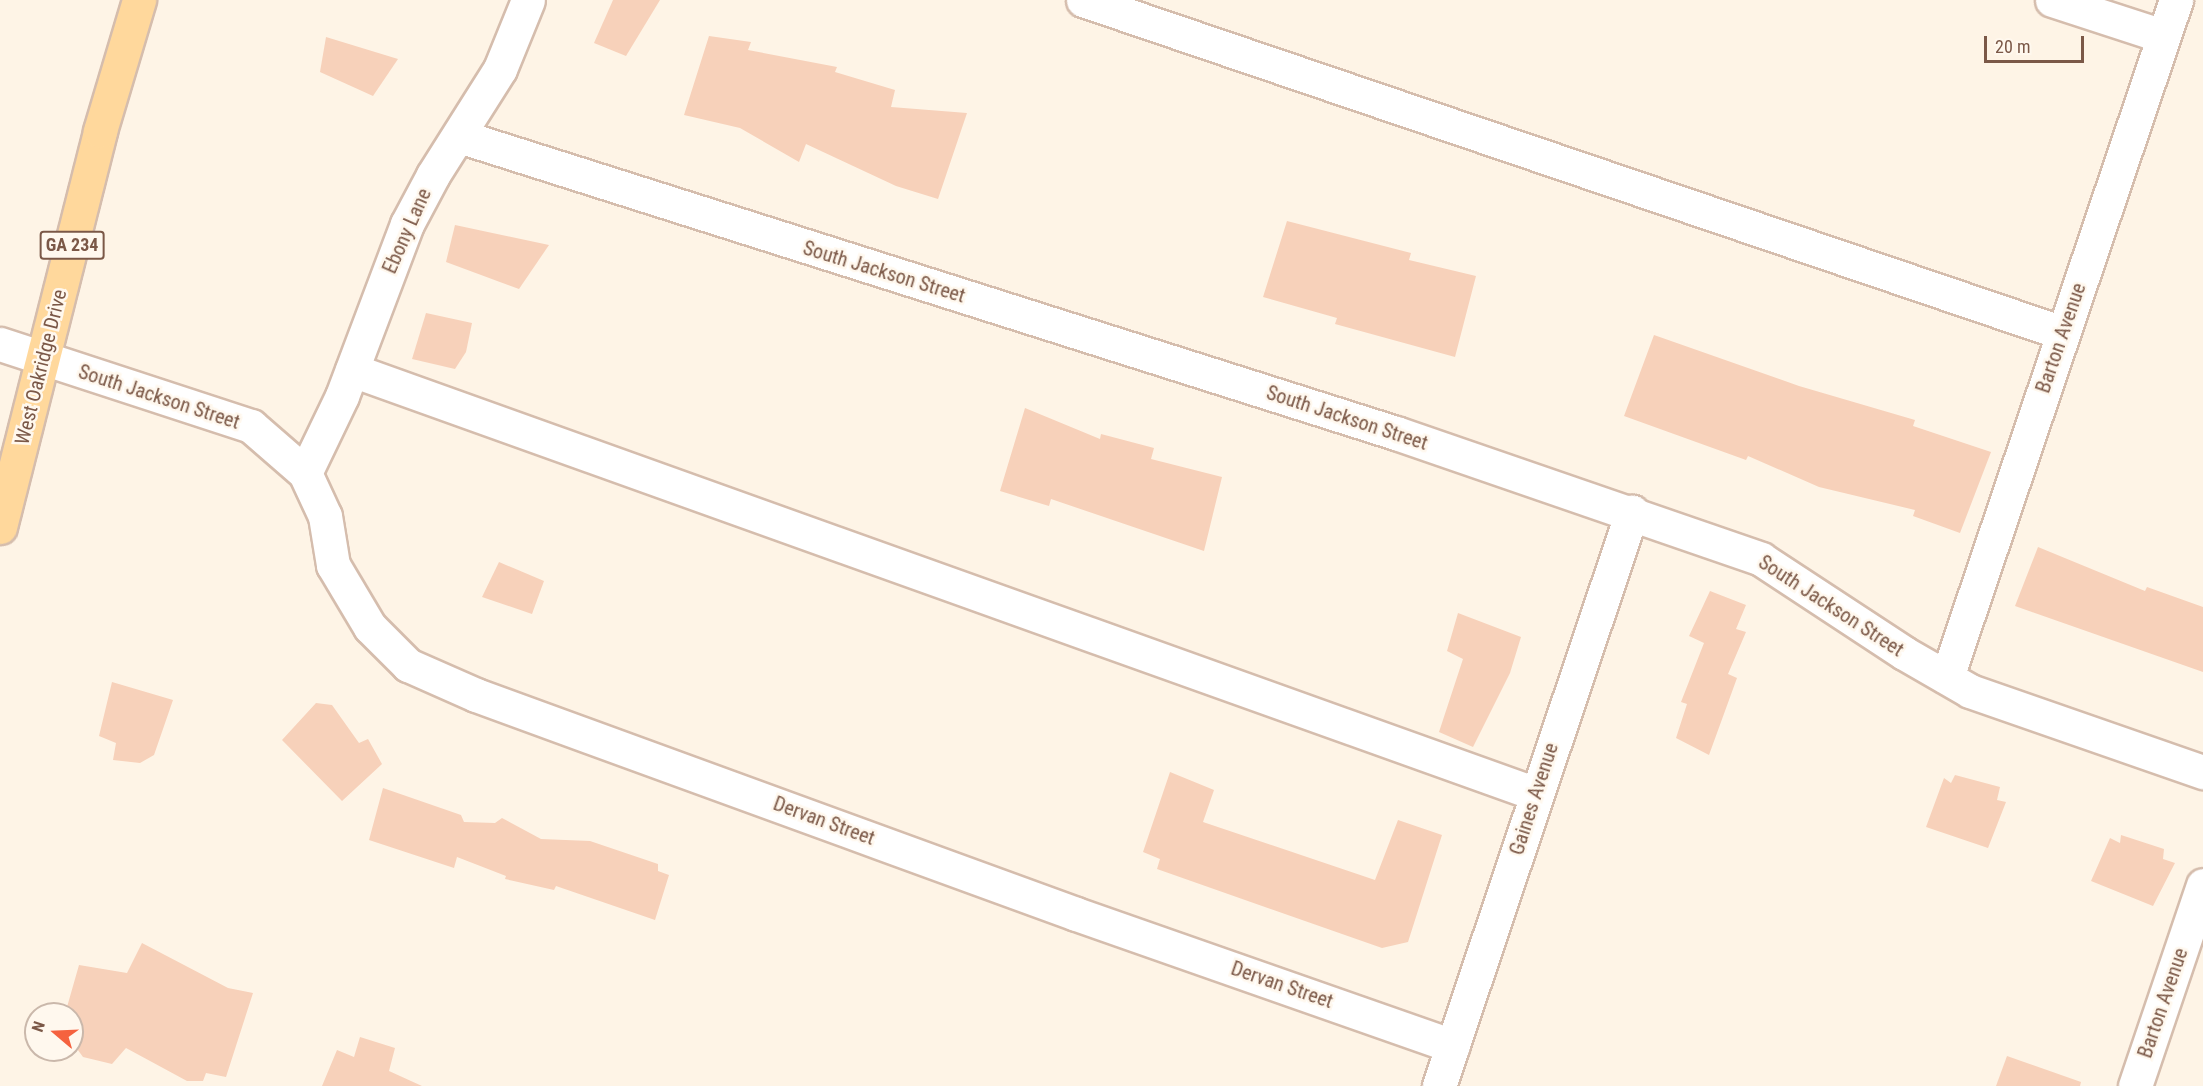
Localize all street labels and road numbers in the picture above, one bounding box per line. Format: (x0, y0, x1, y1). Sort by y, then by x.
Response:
street label: Ebony Lane (378, 185, 436, 277)
road number: GA 234 (39, 230, 105, 260)
street label: South Jackson Street (800, 236, 968, 308)
street label: Barton Avenue (2031, 280, 2091, 396)
street label: West Oakridge Drive (10, 287, 72, 447)
street label: South Jackson Street (75, 360, 243, 434)
street label: South Jackson Street (1263, 381, 1431, 455)
street label: South Jackson Street (1754, 550, 1908, 662)
street label: Gaines Avenue (1505, 740, 1563, 858)
street label: Dervan Street (770, 792, 878, 850)
street label: Barton Avenue (2133, 945, 2193, 1061)
street label: Dervan Street (1228, 956, 1336, 1014)

